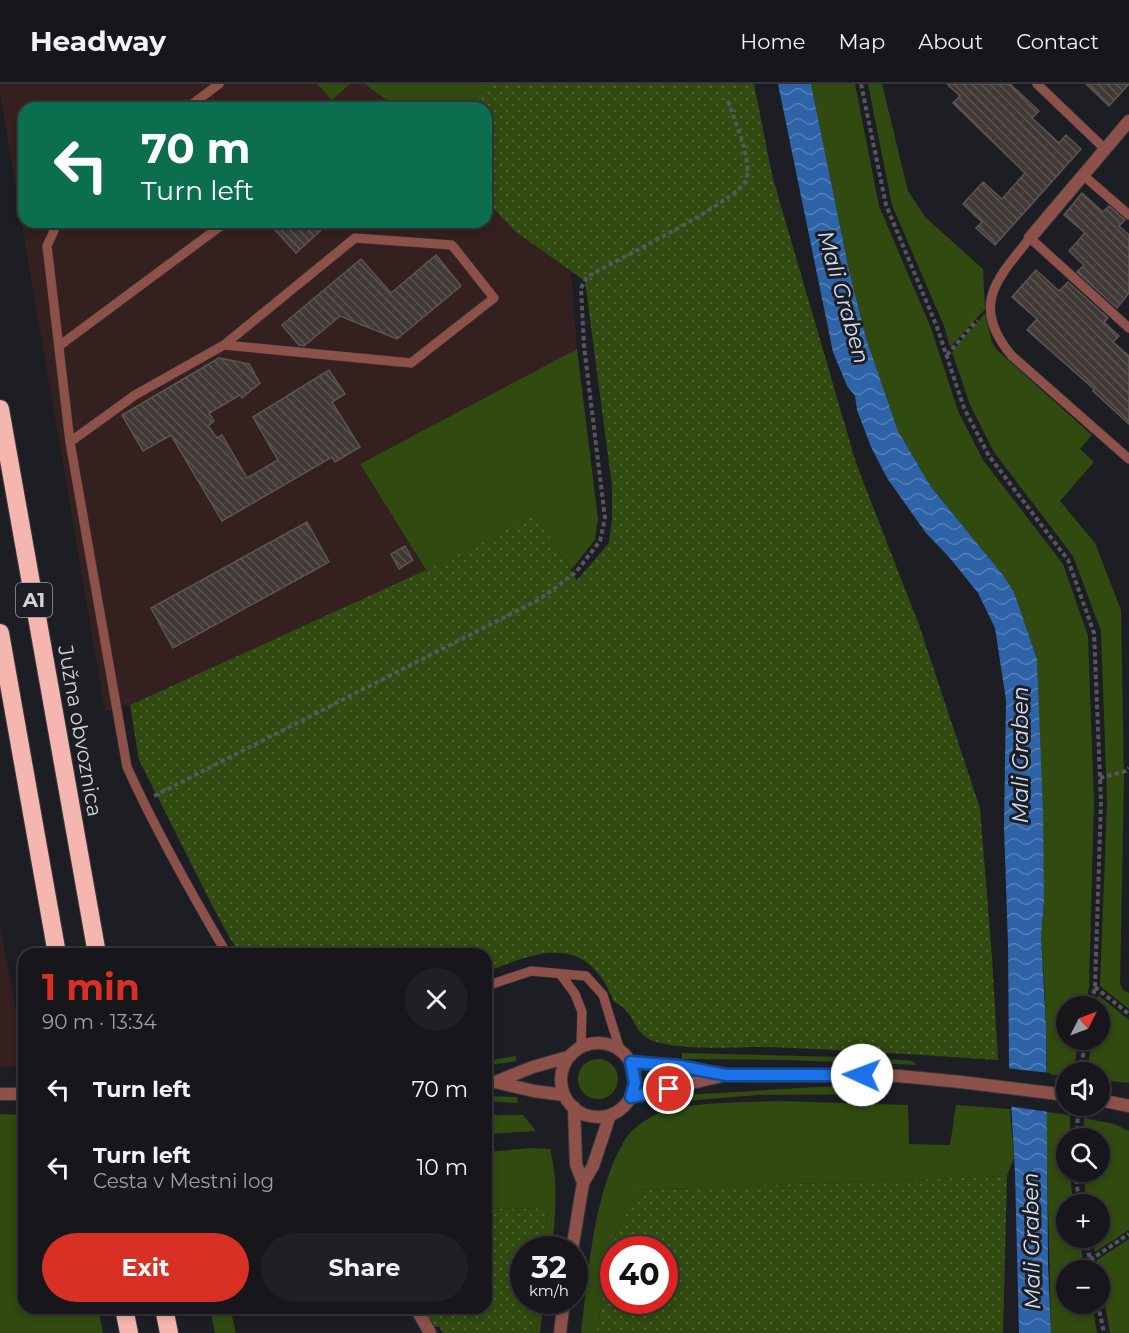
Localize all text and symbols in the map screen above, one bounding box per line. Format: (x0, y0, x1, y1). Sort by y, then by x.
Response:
text: Headway (30, 24, 166, 58)
text: Home (740, 29, 805, 54)
text: Map (838, 29, 885, 54)
text: About (918, 29, 983, 54)
text: Contact (1016, 29, 1099, 54)
text: 70 m (141, 122, 251, 174)
icon: left (42, 126, 120, 204)
text: Turn left (141, 174, 254, 207)
water label: Mali Graben (812, 228, 875, 367)
road number: A1 (16, 583, 52, 617)
street label: Južna obvoznica (53, 642, 108, 818)
water label: Mali Graben (1007, 686, 1034, 824)
text: 1 min (42, 965, 140, 1009)
button: close (405, 968, 468, 1031)
north arrow (1056, 996, 1110, 1050)
map controls (1056, 996, 1110, 1314)
text: 90 m · 13:34 (42, 1010, 157, 1034)
position arrow (830, 1043, 894, 1107)
button: sound (1056, 1062, 1110, 1116)
pin (643, 1063, 694, 1114)
icon: arrive (652, 1072, 685, 1105)
icon: left (42, 1073, 75, 1106)
text: Turn left (93, 1076, 191, 1103)
text: 70 m (412, 1076, 468, 1103)
button: search (1056, 1128, 1110, 1182)
text: Turn left (93, 1142, 191, 1169)
icon: left (42, 1151, 75, 1184)
text: 10 m (416, 1154, 468, 1181)
text: Cesta v Mestni log (93, 1169, 274, 1193)
water label: Mali Graben (1017, 1172, 1046, 1310)
button: + (1056, 1194, 1110, 1248)
button: Exit (42, 1233, 249, 1302)
button: Share (261, 1233, 468, 1302)
speed limit sign: 40 (600, 1236, 678, 1314)
text: 32 (531, 1249, 567, 1286)
button: − (1056, 1260, 1110, 1314)
text: km/h (529, 1281, 569, 1300)

